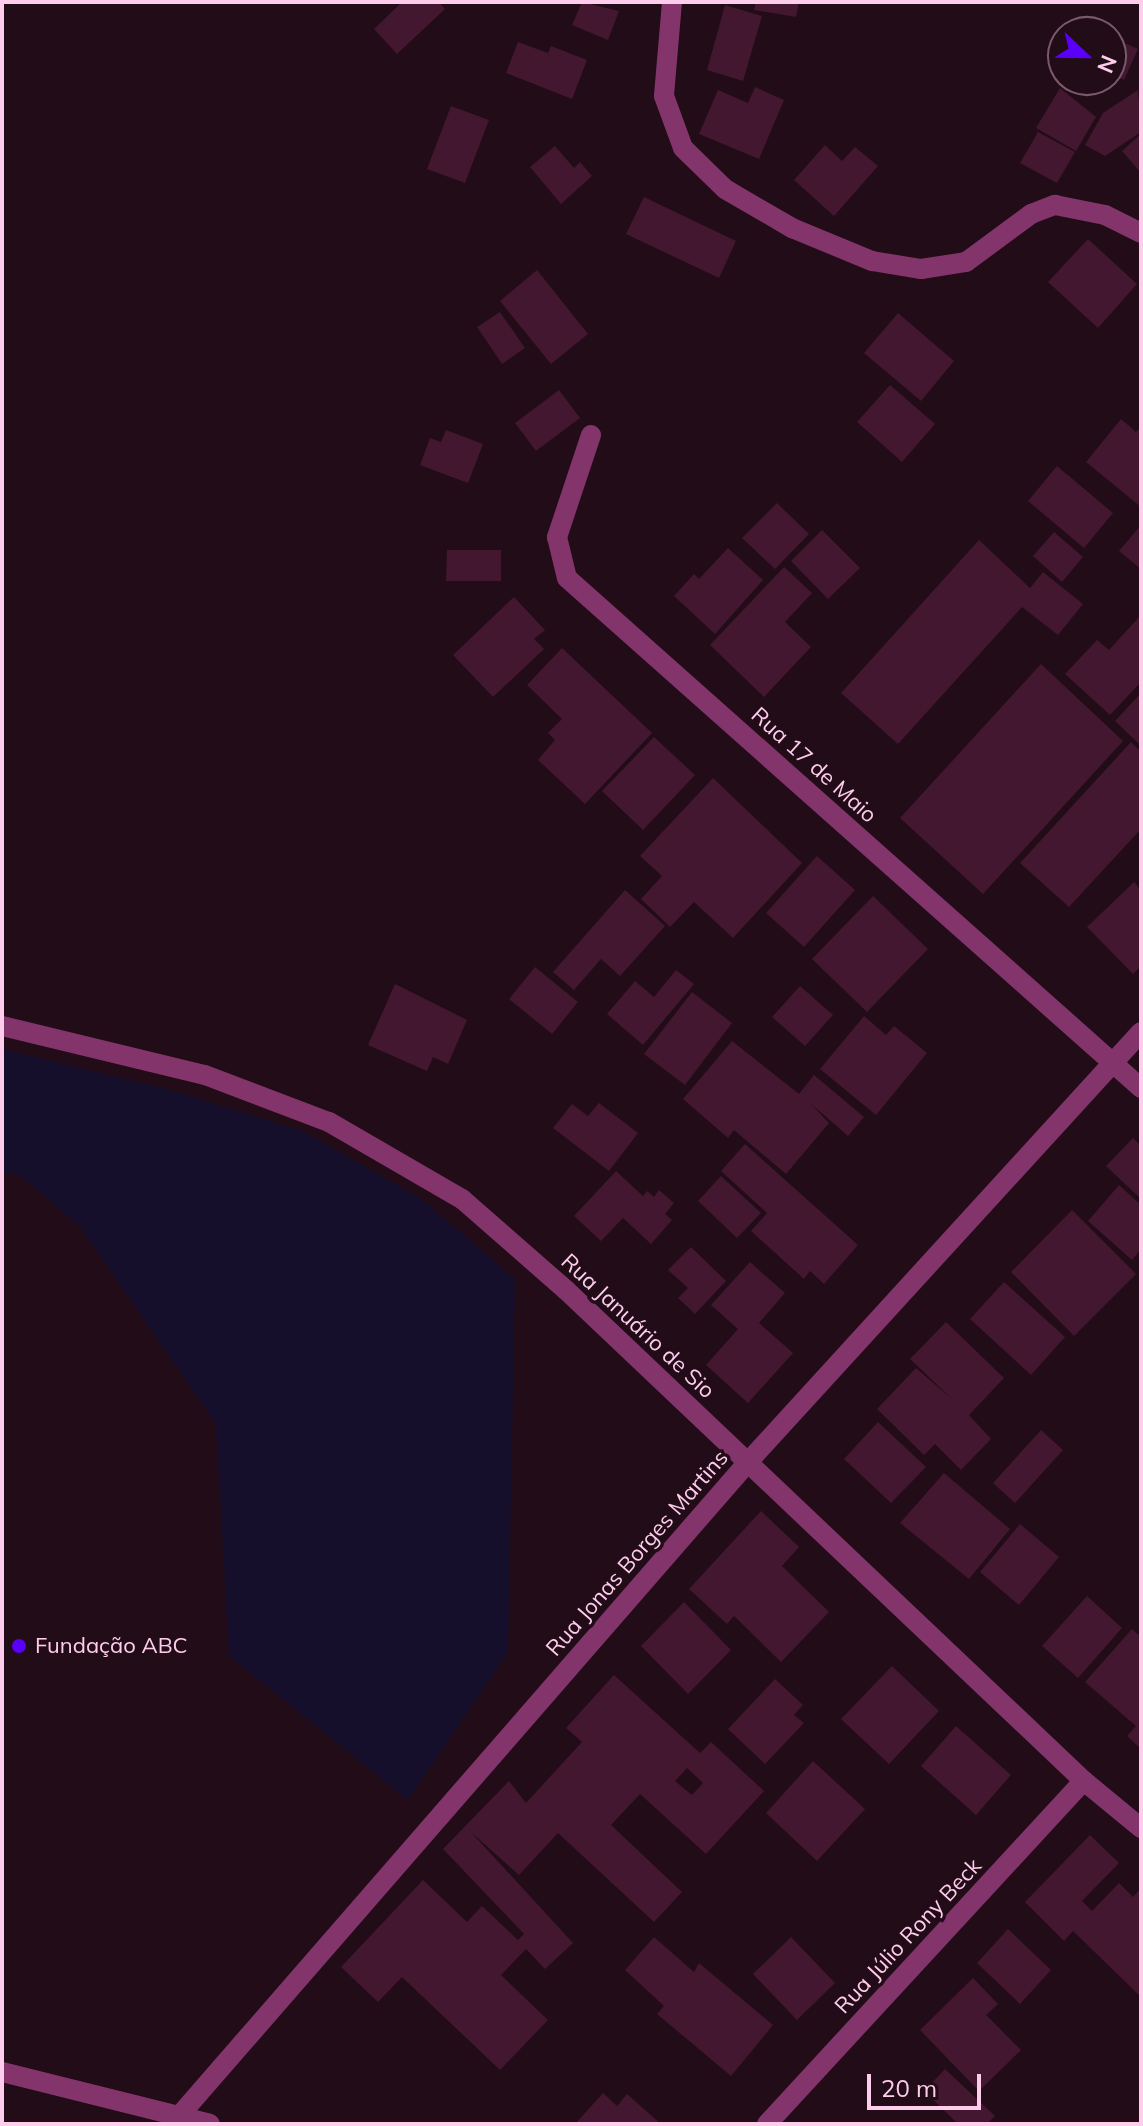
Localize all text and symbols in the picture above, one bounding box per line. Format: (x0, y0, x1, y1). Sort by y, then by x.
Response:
north arrow (1047, 16, 1127, 96)
text: N (1091, 51, 1123, 77)
street label: Rua 17 de Maio (746, 702, 882, 828)
street label: Rua Januário de Sio (556, 1248, 720, 1404)
street label: Rua Jonas Borges Martins (540, 1445, 734, 1661)
place label: Fundação ABC (35, 1633, 188, 1659)
marker: Fundação ABC (10, 1637, 28, 1655)
street label: Rua Júlio Rony Beck (829, 1853, 987, 2019)
scale bar (871, 2058, 985, 2108)
text: 20 m (881, 2073, 937, 2103)

